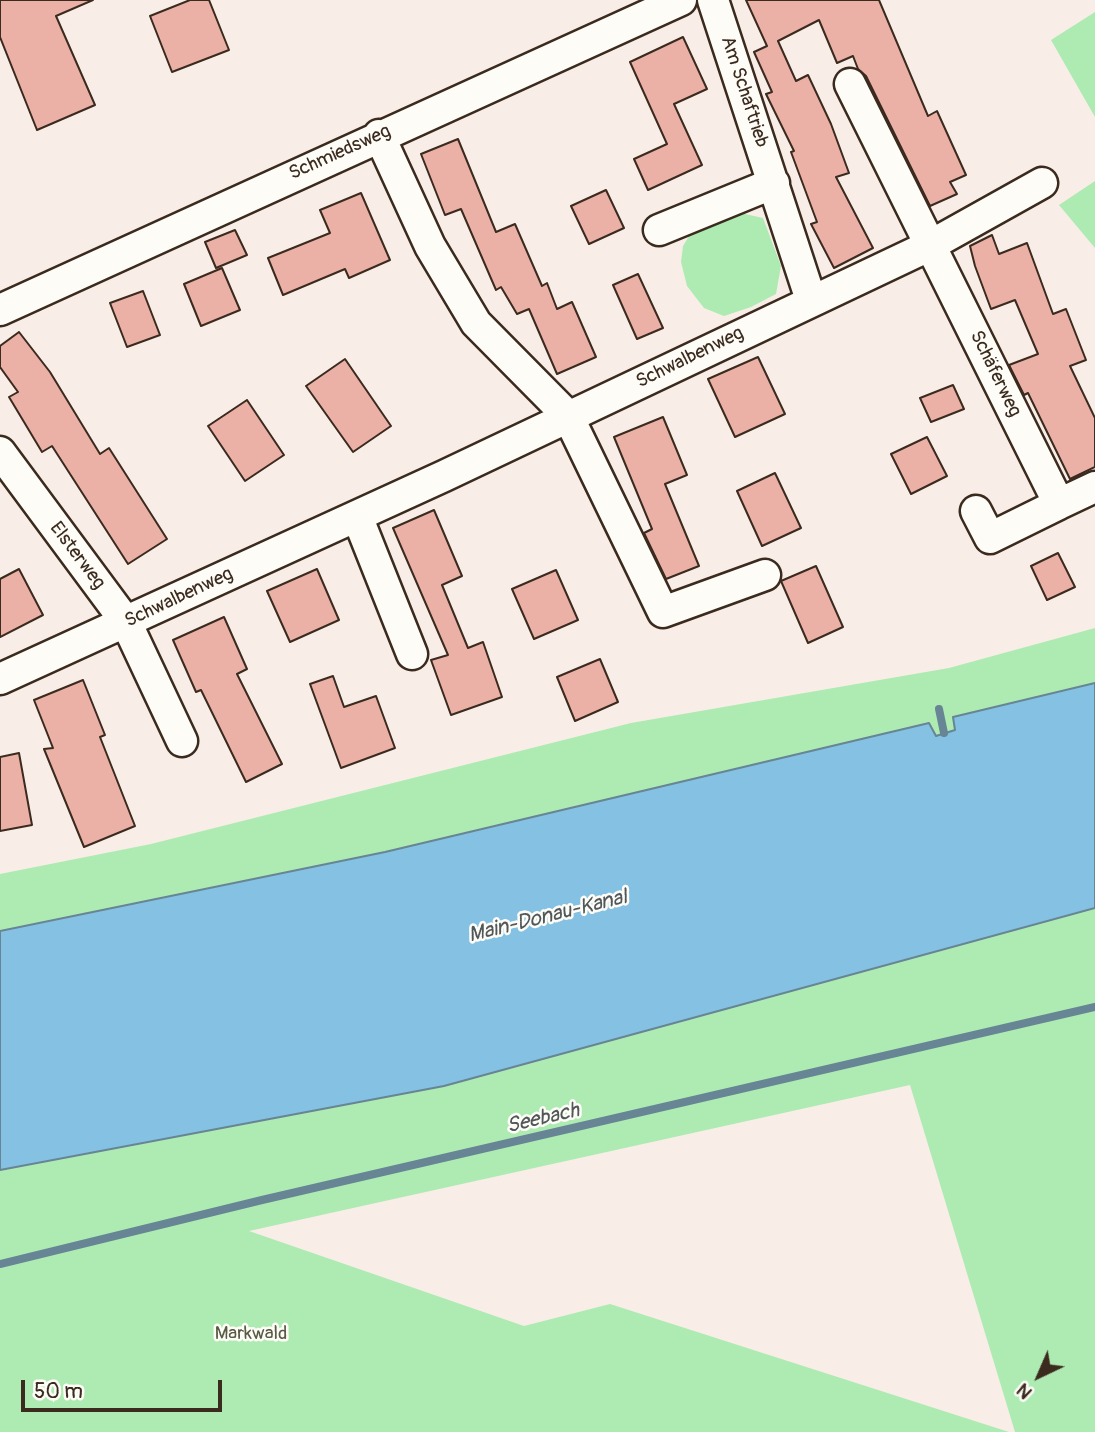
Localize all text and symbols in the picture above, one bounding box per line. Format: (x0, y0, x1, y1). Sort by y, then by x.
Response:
street label: Am Schaftrieb (715, 33, 773, 151)
street label: Schmiedsweg (286, 120, 394, 186)
street label: Schwalbenweg (633, 322, 747, 394)
street label: Schäferweg (964, 327, 1026, 421)
street label: Elsterweg (44, 518, 110, 594)
street label: Schwalbenweg (121, 563, 237, 633)
water label: Main-Donau-Kanal (466, 885, 630, 949)
water label: Seebach (504, 1098, 582, 1140)
park label: Markwald (215, 1323, 287, 1345)
north arrow (1004, 1341, 1074, 1411)
scale bar (24, 1366, 226, 1410)
text: 50 m (34, 1378, 83, 1405)
text: N (1011, 1378, 1037, 1404)

